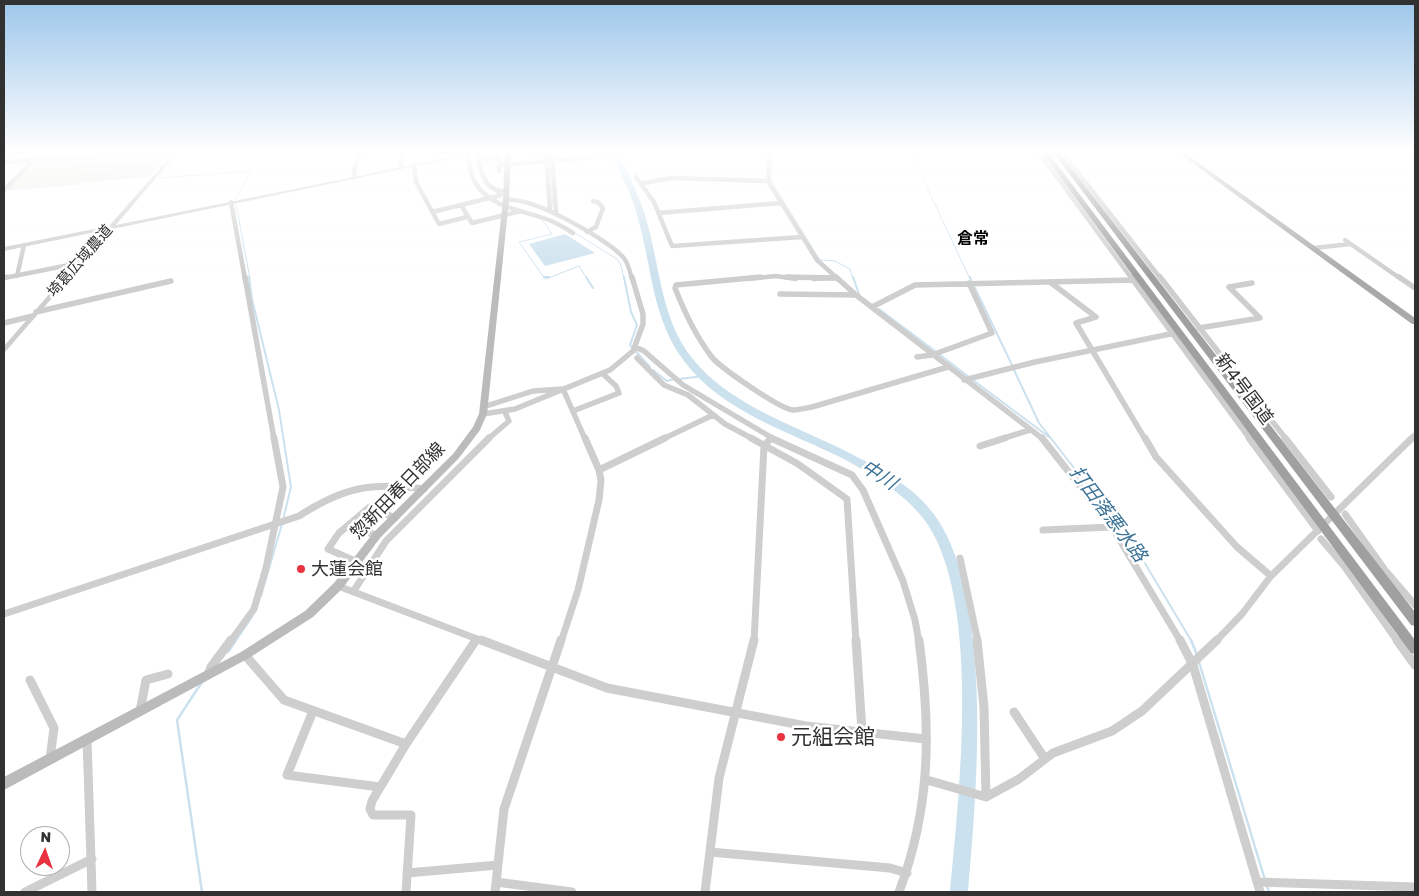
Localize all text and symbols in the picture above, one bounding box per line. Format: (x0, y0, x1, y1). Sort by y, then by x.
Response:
street label: 埼葛広域農道 (44, 221, 116, 301)
district label: 倉常 (957, 229, 989, 249)
street label: 新4号国道 (1210, 349, 1278, 429)
street label: 惣新田春日部線 (346, 438, 450, 544)
water label: 中川 (857, 455, 901, 495)
water label: 打田落悪水路 (1065, 462, 1151, 566)
place label: 大蓮会館 (311, 558, 383, 580)
marker: 大蓮会館 (295, 563, 307, 575)
place label: 元組会館 (791, 724, 875, 750)
marker: 元組会館 (775, 731, 787, 743)
north arrow (20, 826, 70, 876)
text: N (40, 828, 52, 845)

